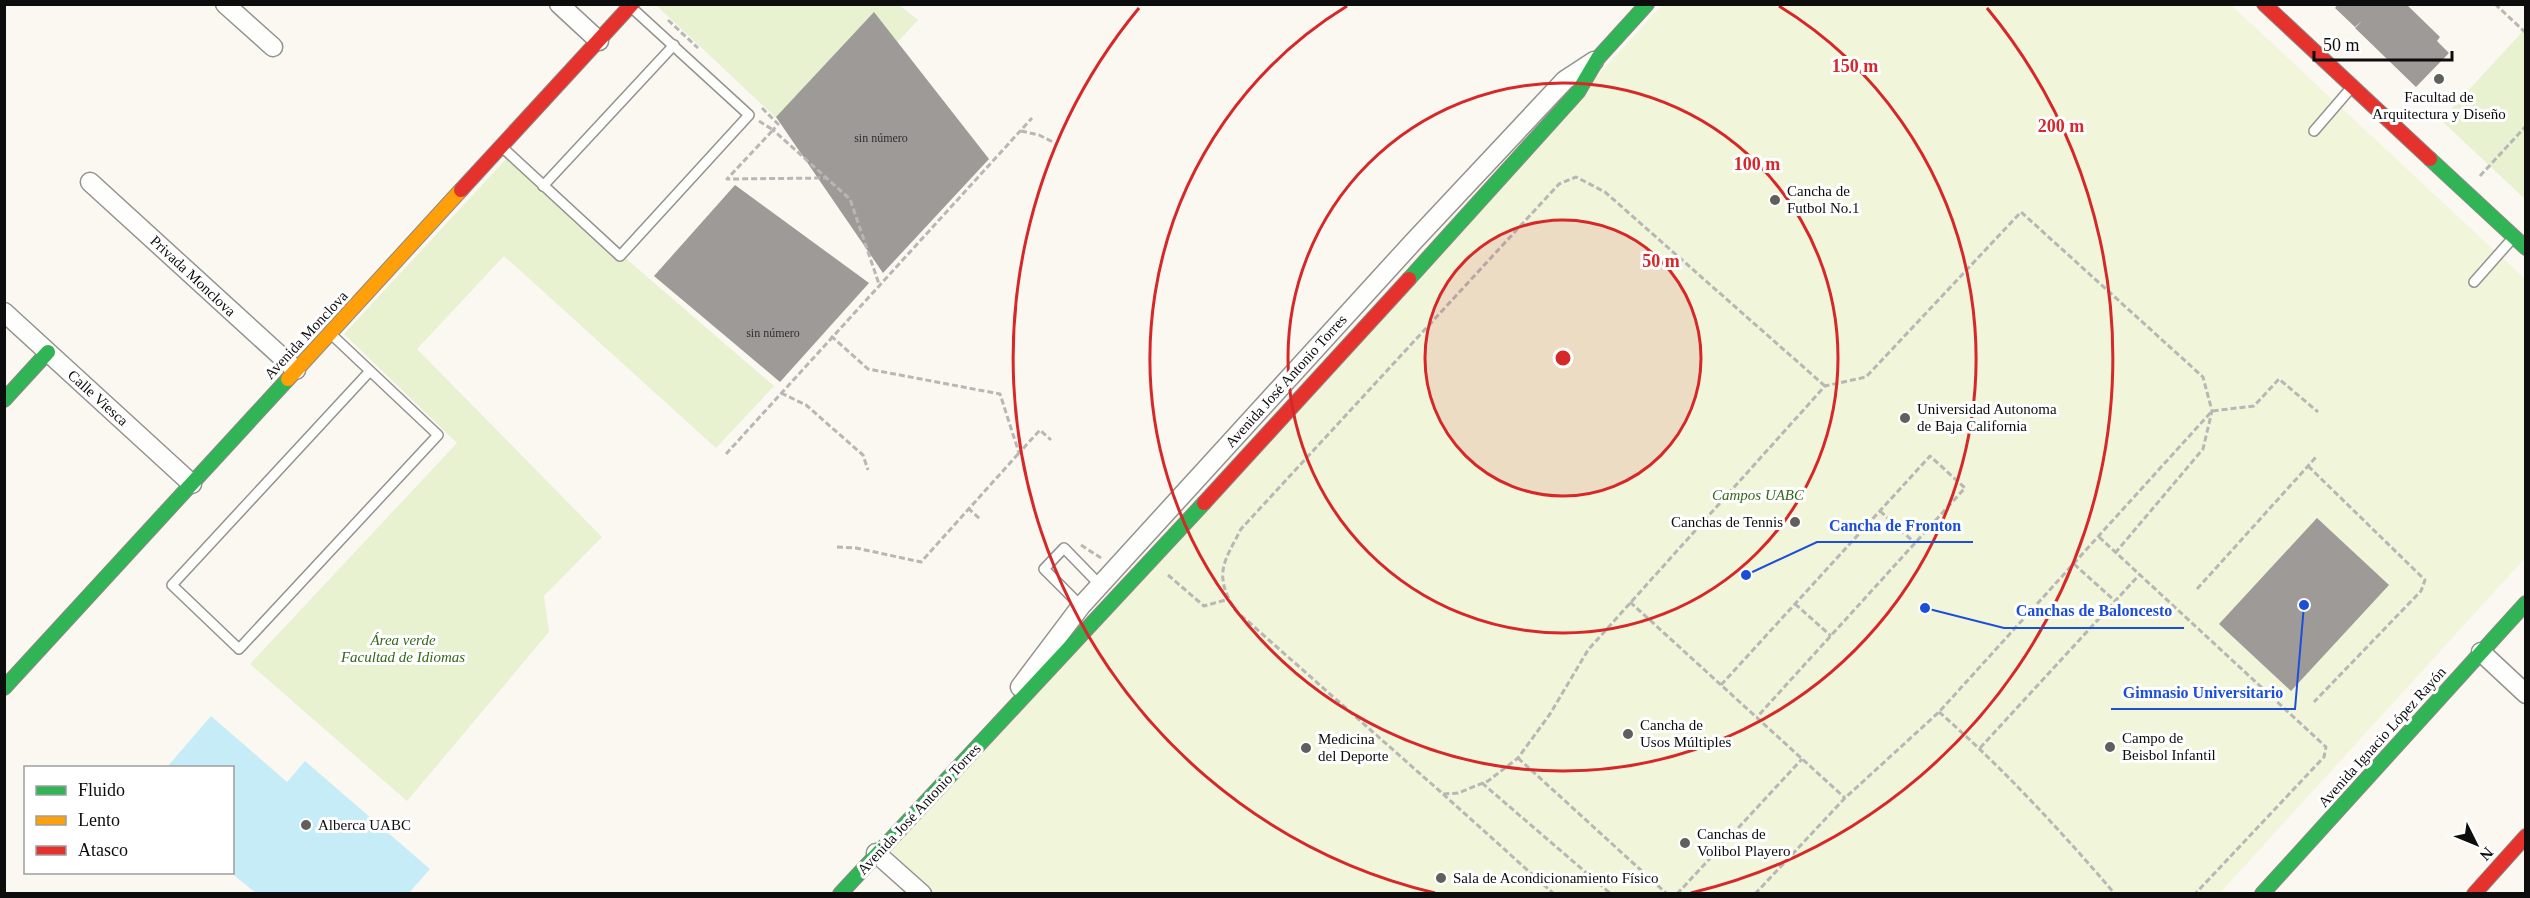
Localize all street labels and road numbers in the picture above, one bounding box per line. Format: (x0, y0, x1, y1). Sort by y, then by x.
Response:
street label: Privada Monclova (147, 233, 239, 320)
street label: Avenida Monclova (261, 288, 351, 382)
street label: Avenida José Antonio Torres (1222, 311, 1350, 451)
street label: Calle Viesca (65, 367, 131, 429)
street label: Avenida Ignacio López Rayón (2315, 663, 2449, 810)
street label: Avenida José Antonio Torres (854, 740, 984, 878)

